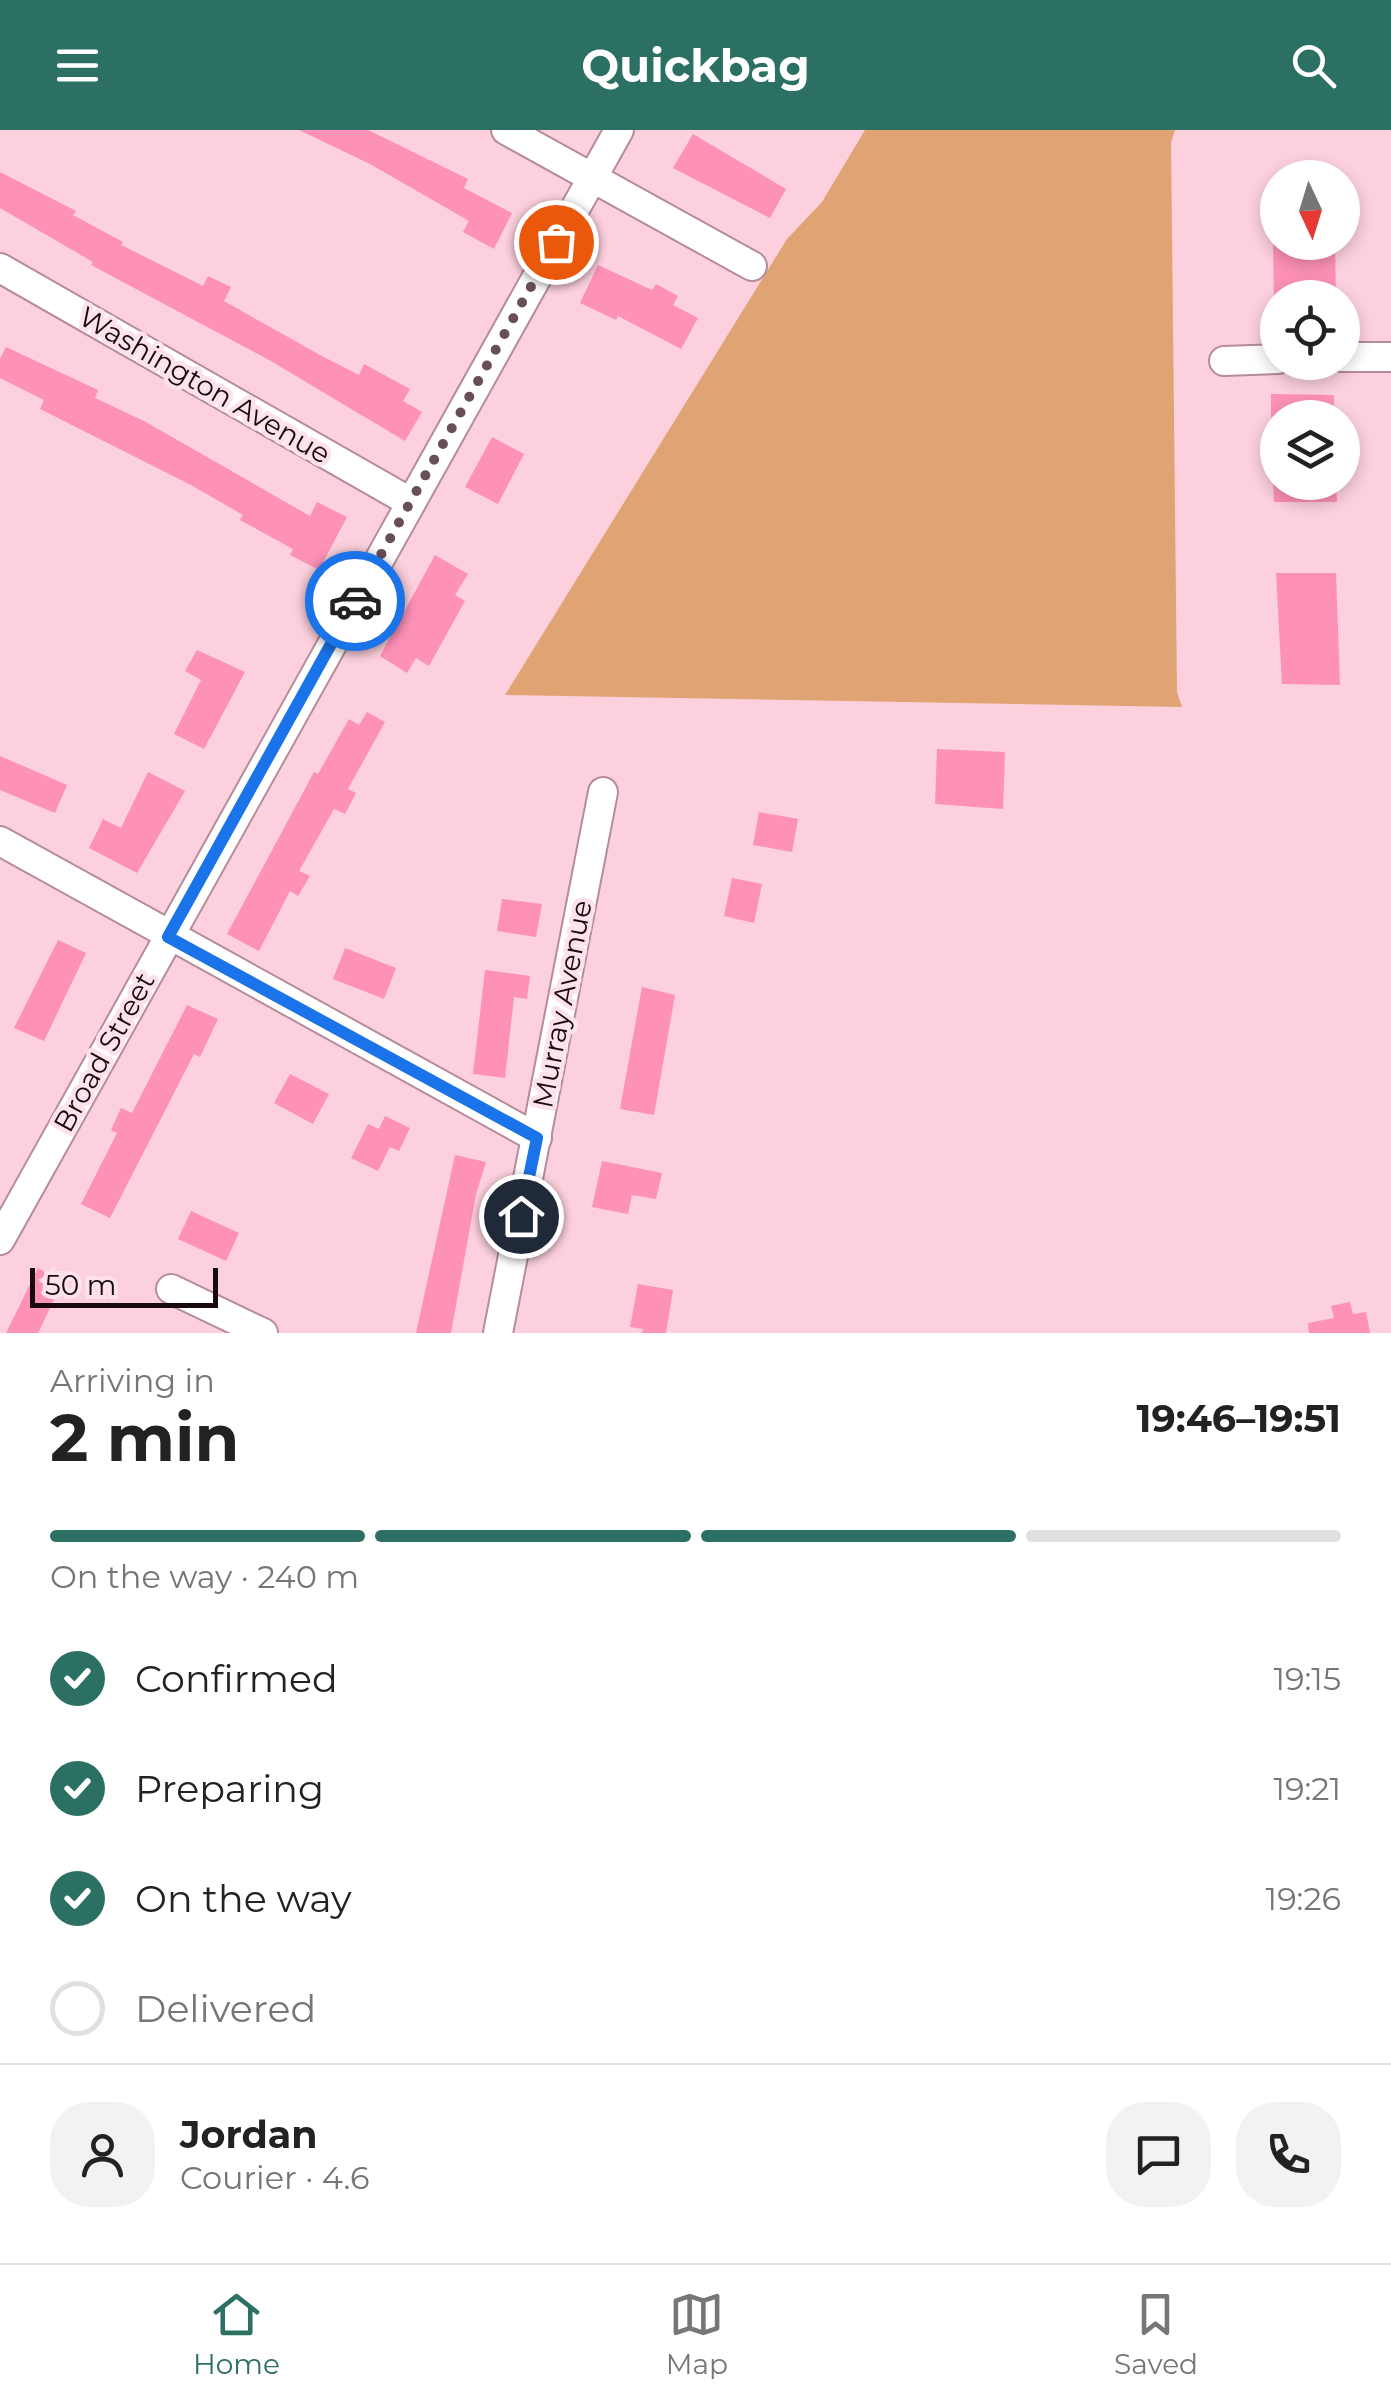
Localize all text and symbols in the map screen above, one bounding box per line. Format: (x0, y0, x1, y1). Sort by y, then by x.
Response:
icon: menu (50, 38, 105, 93)
text: Quickbag (581, 38, 810, 93)
icon: search (1286, 38, 1341, 93)
north arrow (1260, 160, 1360, 260)
map controls (1260, 160, 1360, 500)
pin (514, 200, 599, 285)
icon: bag (529, 215, 584, 270)
button: locate (1260, 280, 1360, 380)
street label: Washington Avenue (73, 299, 337, 471)
button: layers (1260, 400, 1360, 500)
courier (305, 551, 405, 651)
icon: car (328, 574, 383, 629)
street label: Murray Avenue (525, 897, 599, 1111)
street label: Broad Street (46, 966, 162, 1138)
pin (479, 1174, 564, 1259)
icon: home (494, 1189, 549, 1244)
scale bar (30, 1263, 218, 1308)
text: 50 m (45, 1268, 116, 1302)
text: Arriving in (50, 1361, 215, 1400)
text: 19:46–19:51 (1137, 1395, 1341, 1442)
text: 2 min (50, 1398, 239, 1477)
text: On the way · 240 m (50, 1557, 359, 1596)
icon: check (50, 1651, 105, 1706)
text: Confirmed (135, 1655, 338, 1702)
text: 19:15 (1274, 1659, 1341, 1698)
icon: check (50, 1761, 105, 1816)
text: Preparing (135, 1765, 324, 1812)
text: 19:21 (1273, 1769, 1341, 1808)
icon: check (50, 1871, 105, 1926)
text: On the way (135, 1875, 352, 1922)
text: 19:26 (1266, 1879, 1341, 1918)
text: Delivered (135, 1985, 316, 2032)
button: person (50, 2102, 155, 2207)
button: chat (1106, 2102, 1211, 2207)
button: phone (1236, 2102, 1341, 2207)
text: Jordan (180, 2111, 318, 2158)
text: Courier · 4.6 (180, 2158, 369, 2197)
tab: Home (193, 2287, 280, 2381)
tab: Map (666, 2287, 728, 2381)
tab: Saved (1114, 2287, 1198, 2381)

